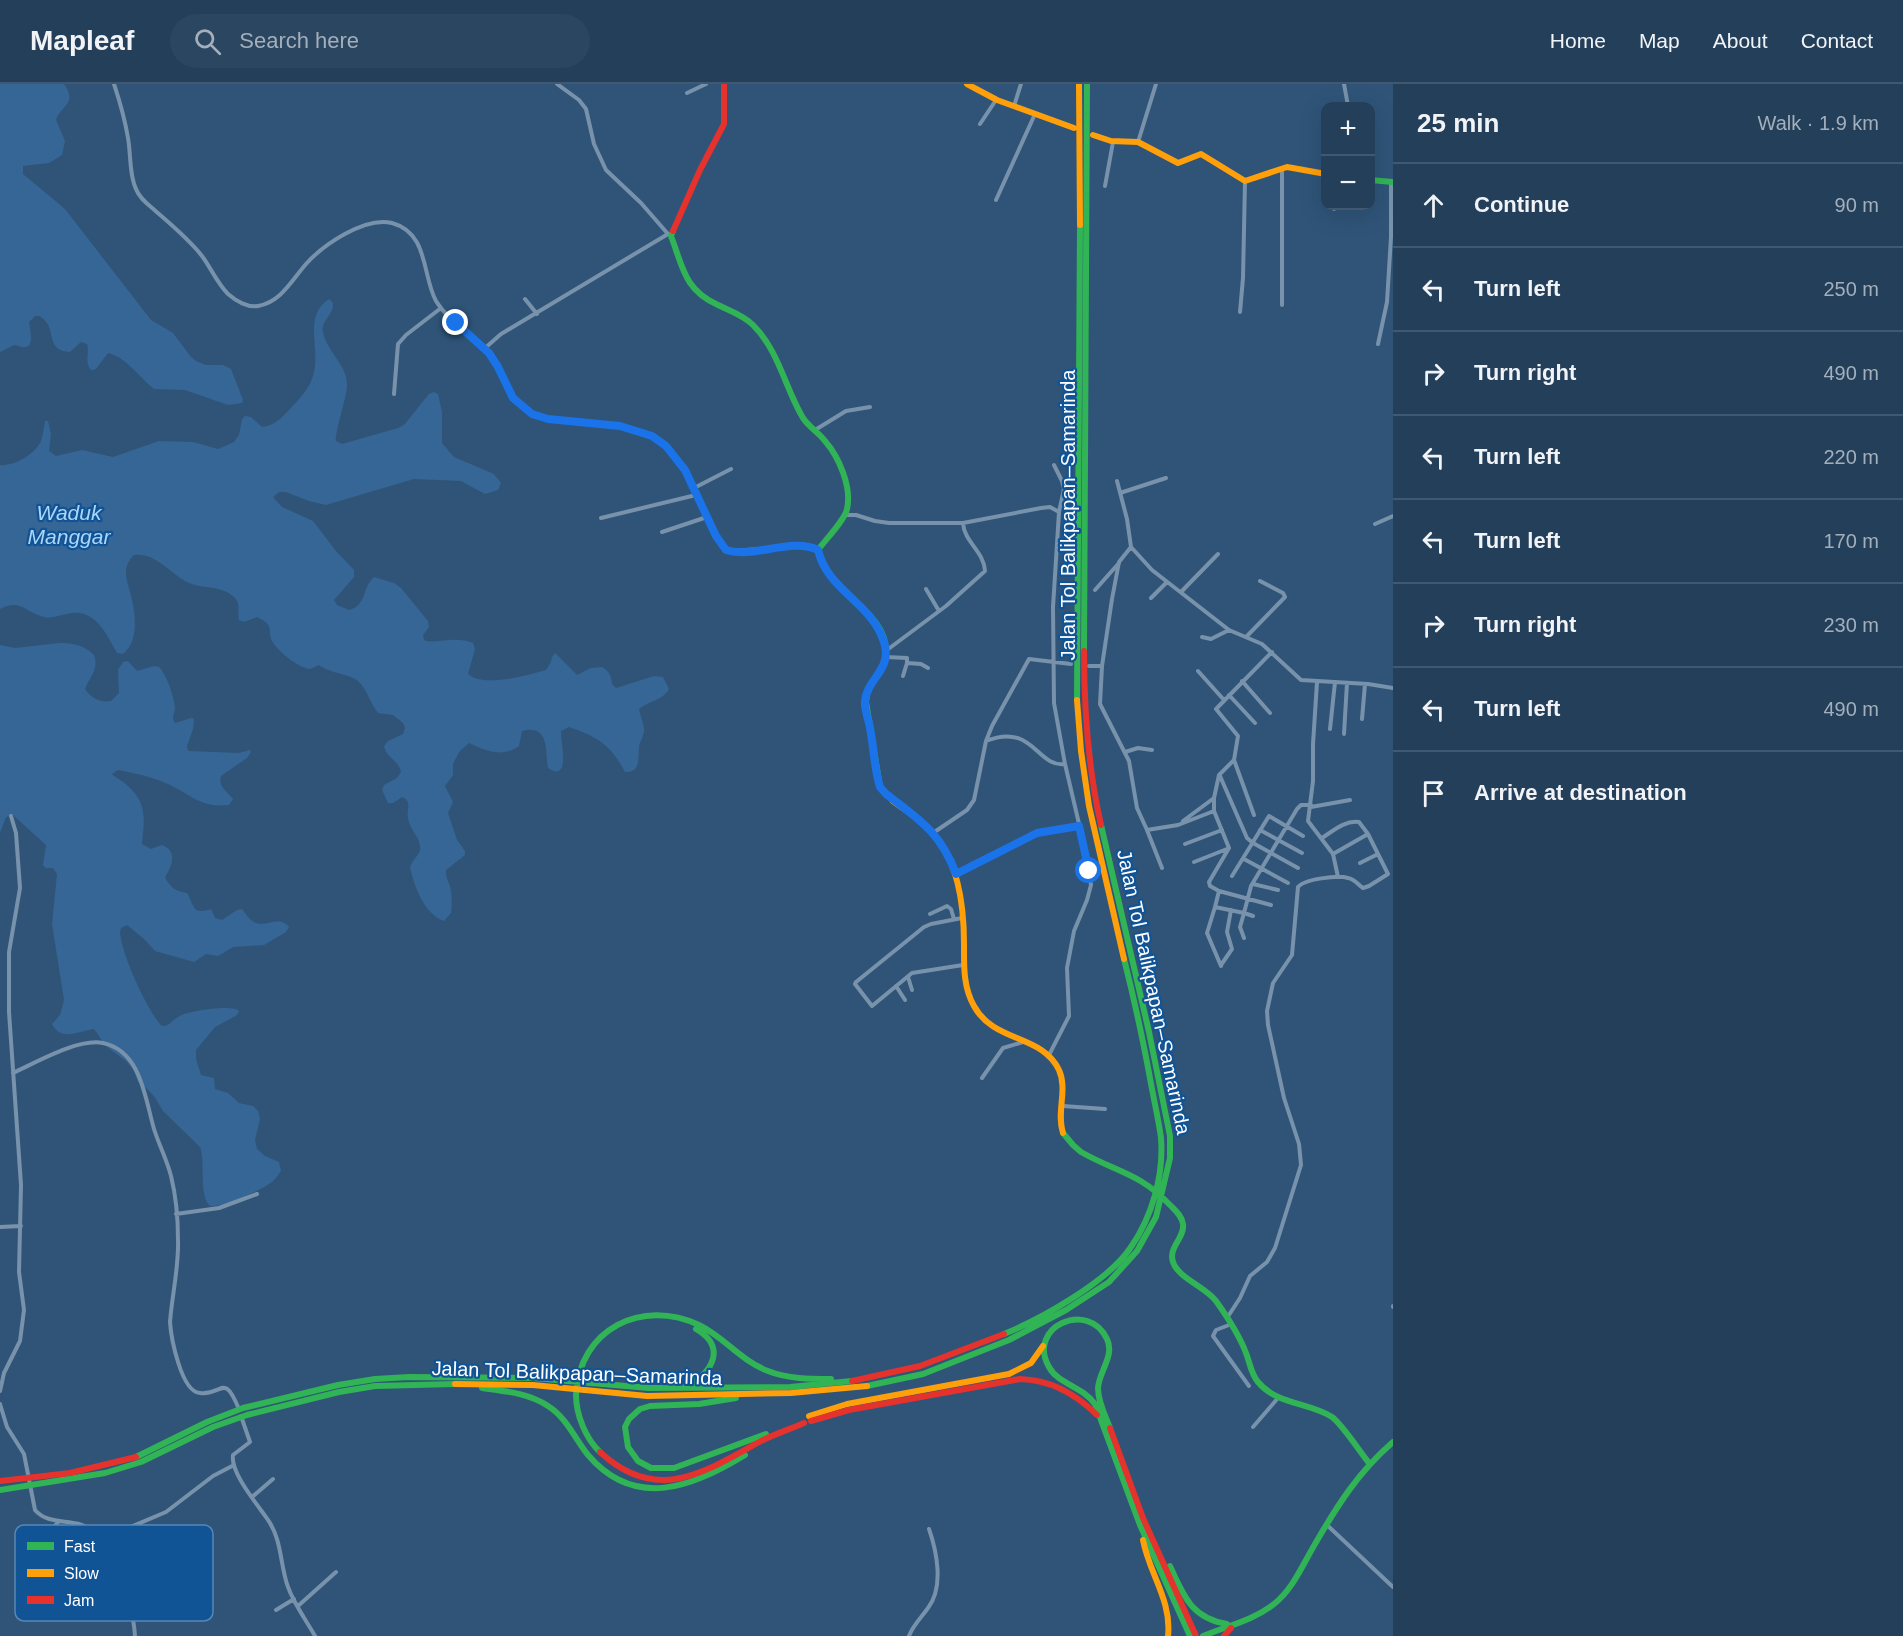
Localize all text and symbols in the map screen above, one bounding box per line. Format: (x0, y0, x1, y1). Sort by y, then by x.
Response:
search box (170, 14, 590, 68)
text: Mapleaf (30, 25, 134, 56)
icon: search (191, 25, 224, 58)
text: Search here (239, 28, 359, 53)
text: Home (1550, 29, 1606, 52)
text: Map (1639, 29, 1680, 52)
text: About (1713, 29, 1768, 52)
text: Contact (1801, 29, 1873, 52)
map controls (1321, 102, 1375, 210)
button: + (1321, 102, 1375, 156)
text: 25 min (1417, 108, 1499, 138)
text: Walk · 1.9 km (1758, 112, 1879, 134)
button: − (1321, 156, 1375, 210)
icon: ahead (1417, 189, 1450, 222)
text: Continue (1474, 192, 1569, 217)
text: 90 m (1835, 194, 1879, 216)
icon: left (1417, 273, 1450, 306)
text: Turn left (1474, 276, 1560, 301)
text: 250 m (1823, 278, 1879, 300)
route end (442, 309, 468, 335)
icon: right (1417, 357, 1450, 390)
text: Turn right (1474, 360, 1576, 385)
text: 490 m (1823, 362, 1879, 384)
street label: Jalan Tol Balikpapan–Samarinda (1057, 369, 1079, 660)
icon: left (1417, 441, 1450, 474)
text: Turn left (1474, 444, 1560, 469)
text: 220 m (1823, 446, 1879, 468)
water label: Waduk Manggar (28, 501, 111, 548)
icon: left (1417, 525, 1450, 558)
text: Turn left (1474, 528, 1560, 553)
text: 170 m (1823, 530, 1879, 552)
icon: right (1417, 609, 1450, 642)
text: Turn right (1474, 612, 1576, 637)
text: 230 m (1823, 614, 1879, 636)
icon: left (1417, 693, 1450, 726)
text: Turn left (1474, 696, 1560, 721)
text: 490 m (1823, 698, 1879, 720)
icon: arrive (1417, 777, 1450, 810)
text: Arrive at destination (1474, 780, 1687, 805)
street label: Jalan Tol Balikpapan–Samarinda (1113, 847, 1195, 1137)
route start (1075, 857, 1101, 883)
street label: Jalan Tol Balikpapan–Samarinda (431, 1357, 724, 1389)
legend (15, 1525, 213, 1621)
text: Fast (64, 1538, 96, 1555)
text: Slow (64, 1565, 99, 1582)
text: Jam (64, 1592, 94, 1609)

